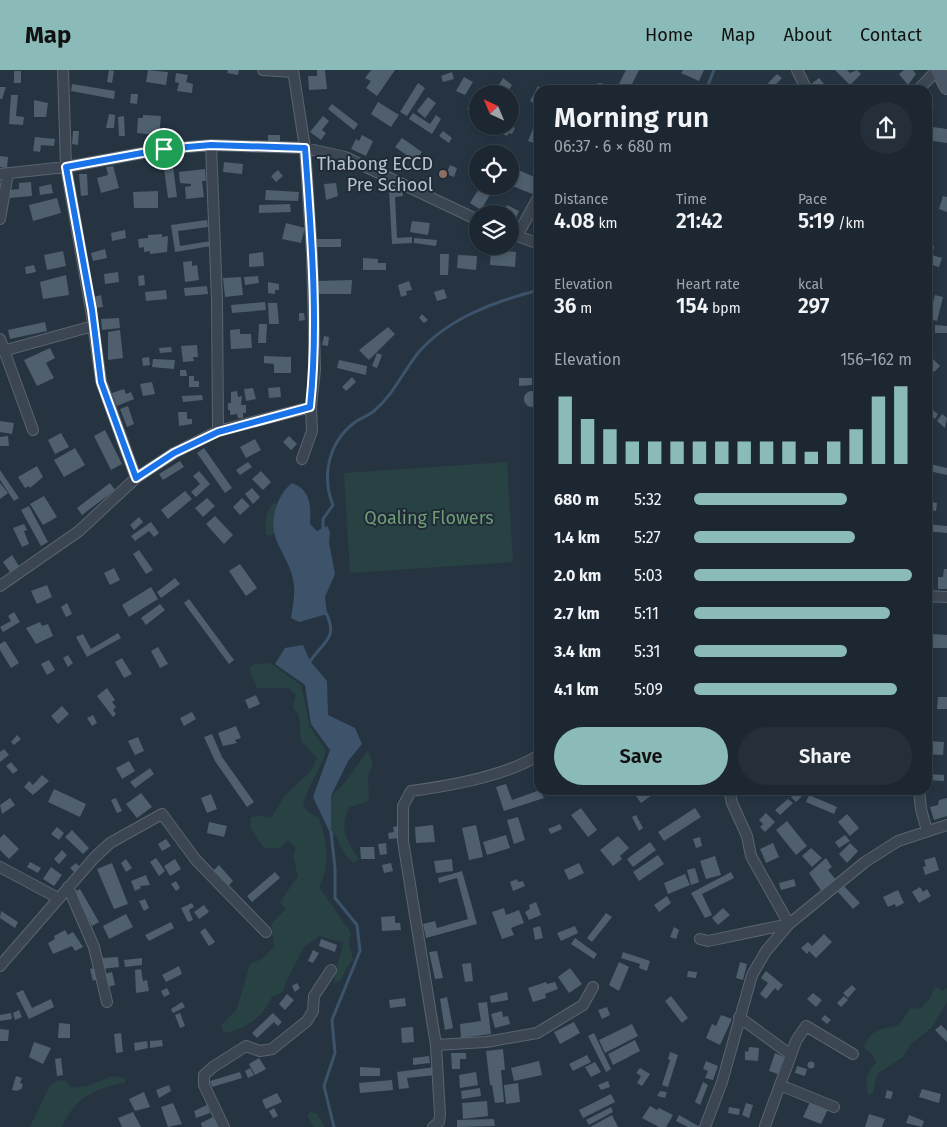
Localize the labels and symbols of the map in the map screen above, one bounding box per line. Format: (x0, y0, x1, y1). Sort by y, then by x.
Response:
north arrow (469, 85, 519, 135)
pin (143, 128, 185, 170)
place label: Thabong ECCD Pre School (317, 153, 433, 196)
marker: Thabong ECCD Pre School (437, 168, 449, 180)
park label: Qoaling Flowers (364, 507, 494, 529)

